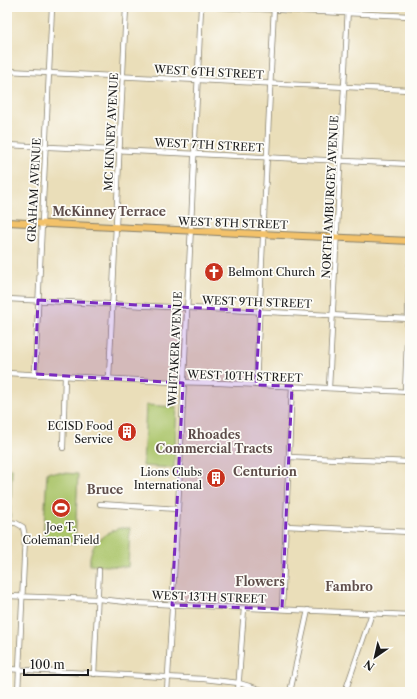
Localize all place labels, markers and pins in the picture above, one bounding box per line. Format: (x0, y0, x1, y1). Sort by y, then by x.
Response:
church icon: Belmont Church (203, 261, 225, 283)
place label: Belmont Church (228, 265, 315, 279)
place label: ECISD Food Service (47, 419, 113, 446)
building icon: ECISD Food Service (116, 421, 138, 443)
place label: Lions Clubs International (134, 465, 203, 492)
building icon: Lions Clubs International (205, 467, 227, 489)
sports icon: Joe T. Coleman Field (50, 497, 72, 519)
place label: Joe T. Coleman Field (22, 520, 100, 547)

